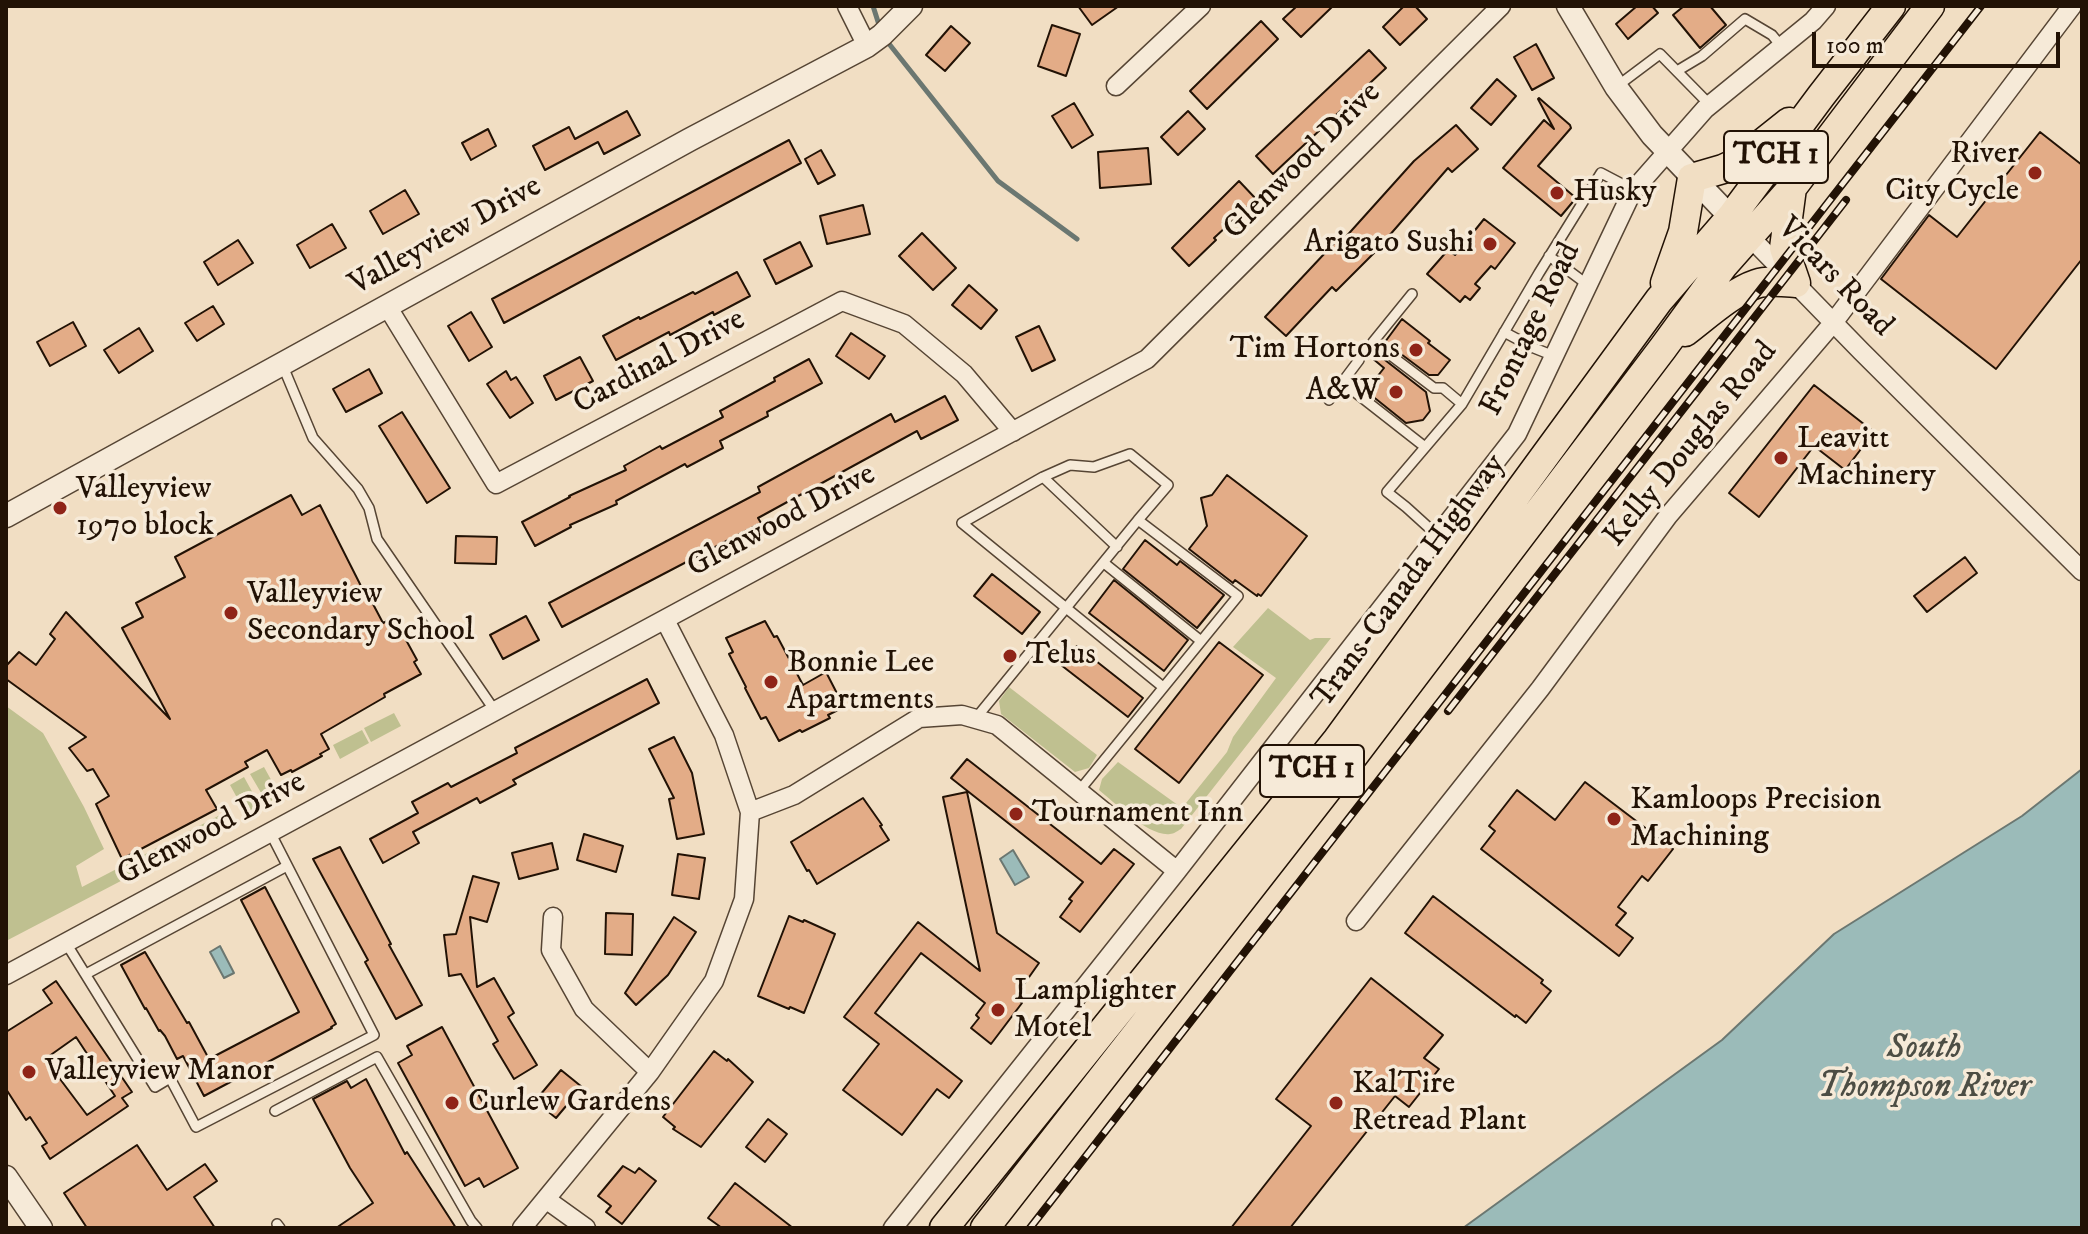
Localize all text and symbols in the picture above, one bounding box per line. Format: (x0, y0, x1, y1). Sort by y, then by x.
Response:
scale bar (1816, 16, 2064, 66)
text: 100 m (1826, 31, 1884, 61)
street label: Glenwood Drive (1216, 75, 1390, 249)
road number: TCH 1 (1724, 131, 1828, 183)
place label: River City Cycle (1885, 136, 2019, 211)
marker: River City Cycle (2026, 164, 2044, 182)
street label: Valleyview Drive (343, 168, 549, 306)
place label: Husky (1573, 174, 1657, 212)
marker: Husky (1548, 184, 1566, 202)
street label: Vicars Road (1768, 210, 1900, 346)
place label: Arigato Sushi (1304, 225, 1474, 263)
marker: Arigato Sushi (1481, 235, 1499, 253)
street label: Frontage Road (1474, 237, 1590, 423)
street label: Cardinal Drive (568, 302, 752, 424)
place label: Tim Hortons (1230, 331, 1400, 369)
street label: Kelly Douglas Road (1597, 334, 1787, 556)
marker: Tim Hortons (1407, 341, 1425, 359)
place label: A&W (1306, 373, 1380, 411)
marker: A&W (1387, 383, 1405, 401)
place label: Leavitt Machinery (1797, 421, 1936, 496)
street label: Trans-Canada Highway (1305, 447, 1515, 717)
marker: Leavitt Machinery (1772, 449, 1790, 467)
street label: Glenwood Drive (681, 456, 883, 588)
place label: Valleyview 1970 block (76, 471, 214, 546)
marker: Valleyview 1970 block (51, 499, 69, 517)
place label: Valleyview Secondary School (247, 576, 474, 651)
marker: Valleyview Secondary School (222, 604, 240, 622)
place label: Telus (1026, 637, 1096, 675)
place label: Bonnie Lee Apartments (787, 645, 934, 720)
marker: Telus (1001, 647, 1019, 665)
marker: Bonnie Lee Apartments (762, 673, 780, 691)
road number: TCH 1 (1260, 745, 1364, 797)
street label: Glenwood Drive (111, 764, 313, 896)
place label: Kamloops Precision Machining (1630, 782, 1881, 857)
place label: Tournament Inn (1032, 795, 1244, 833)
marker: Tournament Inn (1007, 805, 1025, 823)
marker: Kamloops Precision Machining (1605, 810, 1623, 828)
place label: Lamplighter Motel (1014, 973, 1176, 1048)
marker: Lamplighter Motel (989, 1001, 1007, 1019)
water label: South Thompson River (1818, 1030, 2030, 1110)
place label: Valleyview Manor (45, 1053, 274, 1091)
marker: Valleyview Manor (20, 1063, 38, 1081)
place label: KalTire Retread Plant (1352, 1066, 1527, 1141)
place label: Curlew Gardens (468, 1084, 671, 1122)
marker: Curlew Gardens (443, 1094, 461, 1112)
marker: KalTire Retread Plant (1327, 1094, 1345, 1112)

